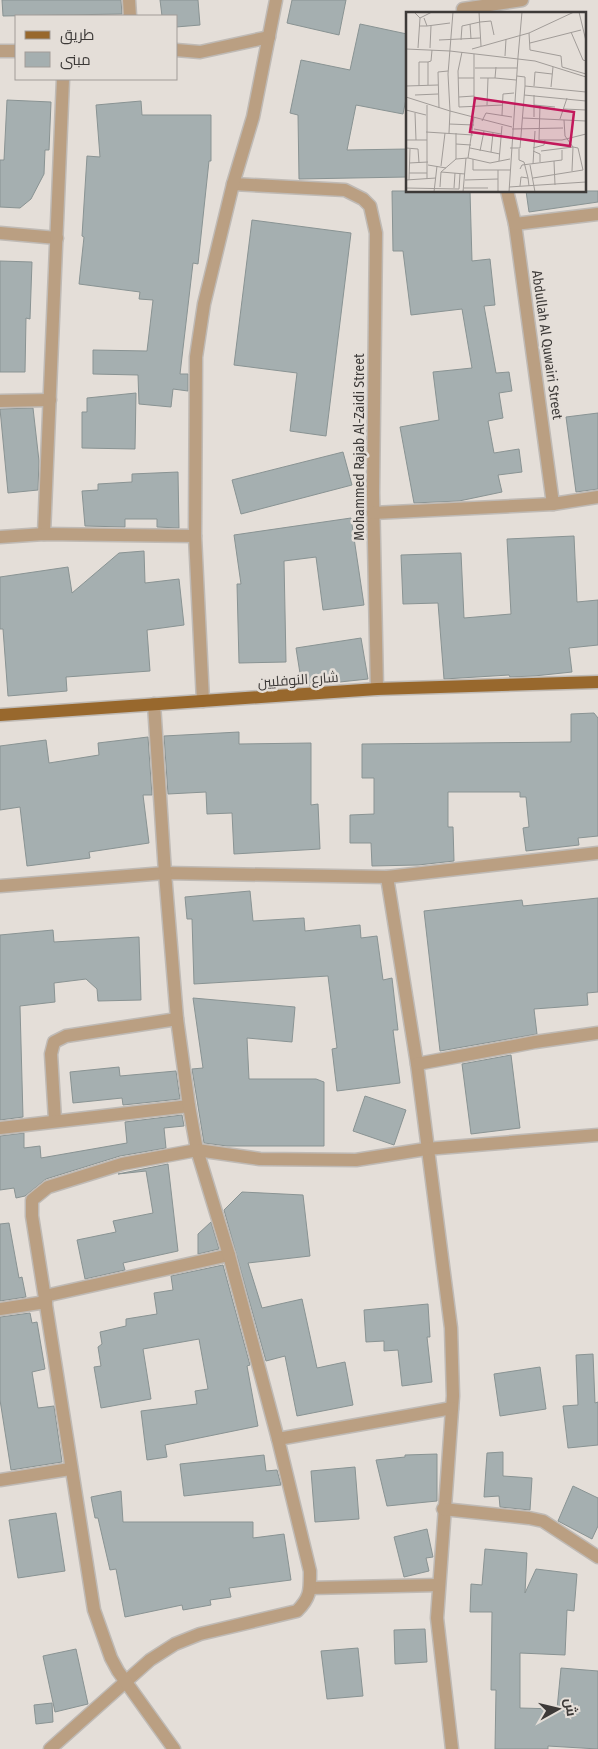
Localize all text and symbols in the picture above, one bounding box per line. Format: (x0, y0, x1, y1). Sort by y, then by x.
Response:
inset map (406, 12, 586, 192)
legend (15, 15, 178, 80)
text: طريق (60, 26, 94, 45)
text: مبنى (60, 51, 91, 70)
street label: Abdullah Al Quwairi Street (528, 269, 566, 421)
street label: Mohammed Rajab Al-Zaidi Street (351, 353, 368, 541)
street label: شارع النوفليين (257, 669, 339, 691)
north arrow (533, 1684, 583, 1734)
text: ش (561, 1697, 580, 1717)

